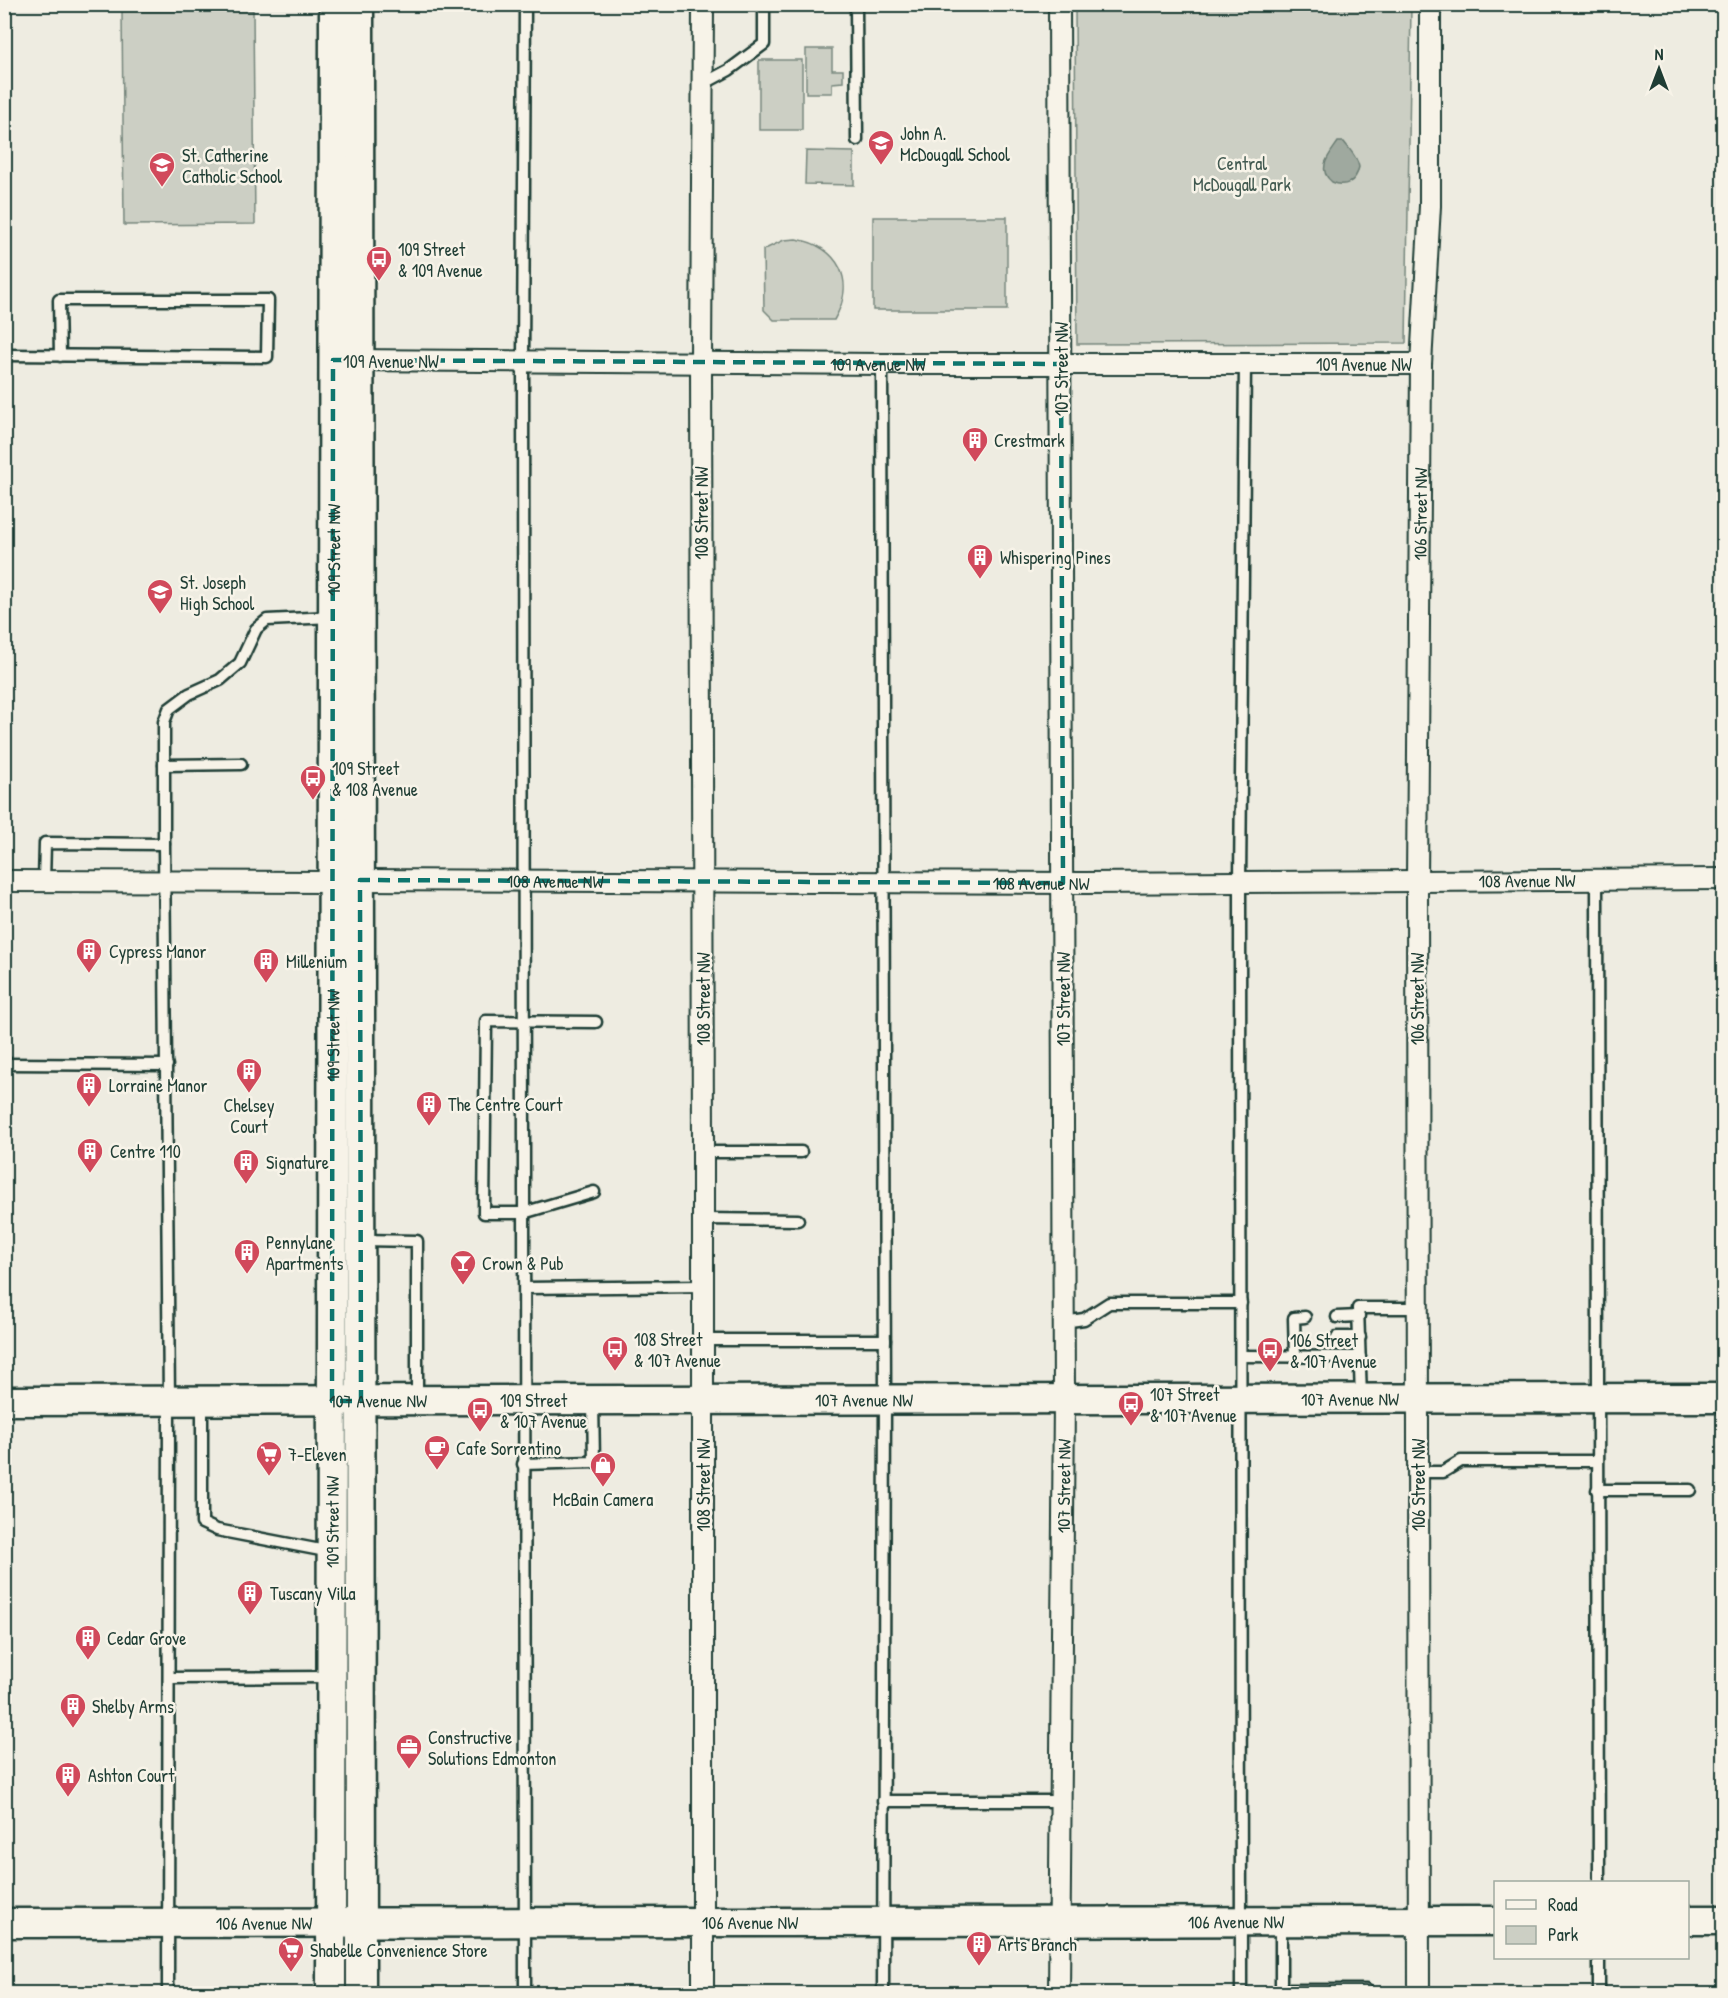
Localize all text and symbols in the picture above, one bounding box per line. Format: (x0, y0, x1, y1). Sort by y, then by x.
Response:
north arrow (1629, 39, 1689, 99)
text: N (1655, 43, 1664, 65)
place label: John A. McDougall School (900, 121, 1010, 167)
school or university icon: John A. McDougall School (866, 128, 896, 166)
place label: St. Catherine Catholic School (182, 143, 282, 189)
school or university icon: St. Catherine Catholic School (147, 150, 177, 188)
park label: Central McDougall Park (1193, 151, 1291, 197)
place label: 109 Street & 109 Avenue (398, 237, 483, 283)
bus stop icon: 109 Street & 109 Avenue (364, 244, 394, 282)
street label: 107 Street NW (1049, 322, 1074, 416)
street label: 109 Avenue NW (343, 349, 439, 374)
street label: 109 Avenue NW (830, 351, 926, 377)
street label: 109 Avenue NW (1316, 352, 1412, 377)
building icon: Crestmark (960, 425, 990, 463)
place label: Crestmark (994, 428, 1065, 453)
street label: 108 Street NW (689, 466, 714, 560)
street label: 106 Street NW (1407, 468, 1433, 560)
street label: 109 Street NW (321, 504, 346, 596)
building icon: Whispering Pines (965, 542, 995, 580)
place label: Whispering Pines (1000, 545, 1111, 570)
place label: St. Joseph High School (180, 570, 254, 616)
school or university icon: St. Joseph High School (145, 577, 175, 615)
place label: 109 Street & 108 Avenue (332, 756, 418, 802)
bus stop icon: 109 Street & 108 Avenue (298, 763, 328, 801)
street label: 108 Avenue NW (1478, 867, 1576, 893)
street label: 108 Avenue NW (506, 868, 604, 894)
street label: 108 Avenue NW (992, 870, 1090, 896)
building icon: Cypress Manor (74, 936, 104, 974)
place label: Cypress Manor (109, 939, 206, 964)
building icon: Millenium (251, 946, 281, 984)
place label: Millenium (286, 949, 347, 974)
street label: 108 Street NW (691, 952, 716, 1046)
street label: 107 Street NW (1051, 952, 1076, 1046)
street label: 106 Street NW (1405, 953, 1430, 1045)
street label: 109 Street NW (320, 990, 345, 1082)
building icon: Chelsey Court (234, 1056, 264, 1094)
building icon: Lorraine Manor (74, 1070, 104, 1108)
place label: Lorraine Manor (109, 1073, 207, 1098)
building icon: The Centre Court (414, 1089, 444, 1127)
place label: The Centre Court (448, 1092, 563, 1117)
place label: Chelsey Court (223, 1093, 275, 1139)
building icon: Centre 110 (75, 1136, 105, 1174)
place label: Centre 110 (110, 1139, 181, 1164)
building icon: Signature (231, 1147, 261, 1185)
place label: Signature (266, 1150, 329, 1175)
place label: Pennylane Apartments (266, 1230, 343, 1276)
building icon: Pennylane Apartments (232, 1237, 262, 1275)
bar icon: Crown & Pub (448, 1248, 478, 1286)
place label: Crown & Pub (482, 1251, 564, 1276)
place label: 108 Street & 107 Avenue (634, 1327, 721, 1373)
place label: 106 Street & 107 Avenue (1290, 1328, 1377, 1374)
bus stop icon: 108 Street & 107 Avenue (600, 1334, 630, 1372)
bus stop icon: 106 Street & 107 Avenue (1255, 1335, 1285, 1373)
place label: 107 Street & 107 Avenue (1150, 1382, 1237, 1428)
street label: 107 Avenue NW (1301, 1386, 1399, 1411)
street label: 107 Avenue NW (815, 1387, 913, 1412)
street label: 107 Avenue NW (329, 1388, 427, 1413)
place label: 109 Street & 107 Avenue (500, 1388, 587, 1434)
bus stop icon: 107 Street & 107 Avenue (1116, 1389, 1146, 1427)
bus stop icon: 109 Street & 107 Avenue (465, 1395, 495, 1433)
cafe icon: Cafe Sorrentino (422, 1433, 452, 1471)
place label: Cafe Sorrentino (456, 1436, 561, 1461)
street label: 108 Street NW (691, 1438, 716, 1532)
supermarket icon: 7-Eleven (254, 1439, 284, 1477)
street label: 107 Street NW (1050, 1439, 1076, 1533)
street label: 106 Street NW (1406, 1439, 1431, 1531)
place label: 7-Eleven (288, 1442, 347, 1467)
shop icon: McBain Camera (588, 1450, 618, 1488)
street label: 109 Street NW (319, 1476, 344, 1568)
place label: McBain Camera (553, 1487, 653, 1512)
building icon: Tuscany Villa (235, 1578, 265, 1616)
place label: Tuscany Villa (270, 1581, 355, 1606)
building icon: Cedar Grove (73, 1623, 103, 1661)
place label: Cedar Grove (107, 1626, 186, 1651)
building icon: Shelby Arms (58, 1691, 88, 1729)
place label: Shelby Arms (92, 1694, 174, 1719)
place label: Constructive Solutions Edmonton (428, 1725, 556, 1771)
office icon: Constructive Solutions Edmonton (394, 1732, 424, 1770)
building icon: Ashton Court (53, 1760, 83, 1798)
place label: Ashton Court (88, 1763, 175, 1788)
legend (1494, 1881, 1689, 1959)
text: Road (1548, 1892, 1578, 1917)
street label: 106 Avenue NW (702, 1909, 798, 1935)
street label: 106 Avenue NW (1188, 1909, 1284, 1934)
street label: 106 Avenue NW (216, 1910, 312, 1935)
text: Park (1548, 1922, 1579, 1947)
building icon: Arts Branch (964, 1929, 994, 1967)
place label: Arts Branch (998, 1932, 1077, 1957)
supermarket icon: Shabelle Convenience Store (276, 1935, 306, 1973)
place label: Shabelle Convenience Store (310, 1938, 488, 1963)

